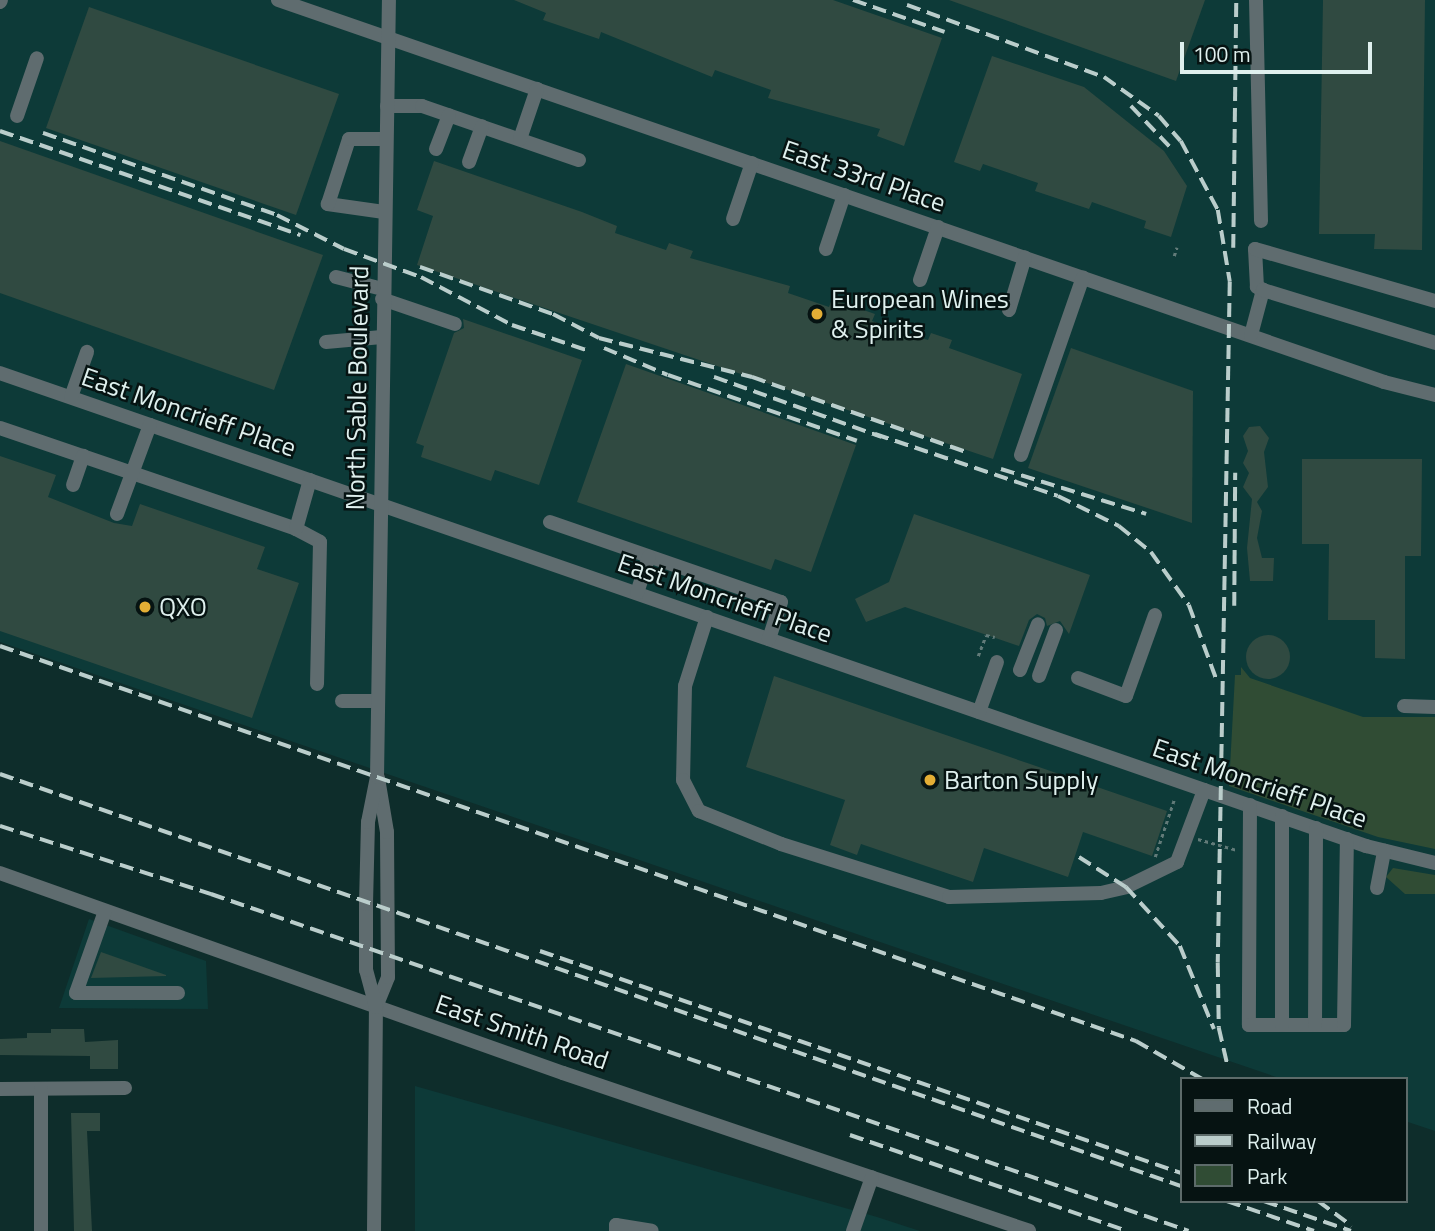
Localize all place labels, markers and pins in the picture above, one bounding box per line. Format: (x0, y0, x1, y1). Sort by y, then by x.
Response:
place label: European Wines & Spirits (831, 283, 1009, 344)
marker: European Wines & Spirits (809, 306, 825, 322)
place label: QXO (159, 591, 207, 623)
marker: QXO (137, 599, 153, 615)
place label: Barton Supply (944, 764, 1098, 796)
marker: Barton Supply (922, 772, 938, 788)

